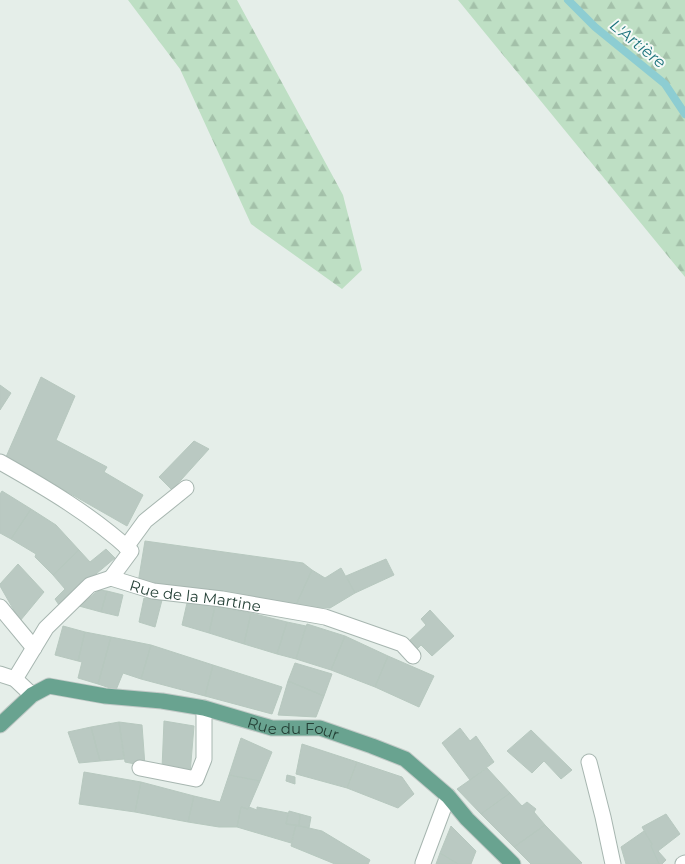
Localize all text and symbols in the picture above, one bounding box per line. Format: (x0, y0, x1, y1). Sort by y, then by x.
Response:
water label: L'Artière (606, 16, 670, 72)
street label: Rue de la Martine (128, 575, 263, 615)
street label: Rue du Four (245, 712, 342, 743)

